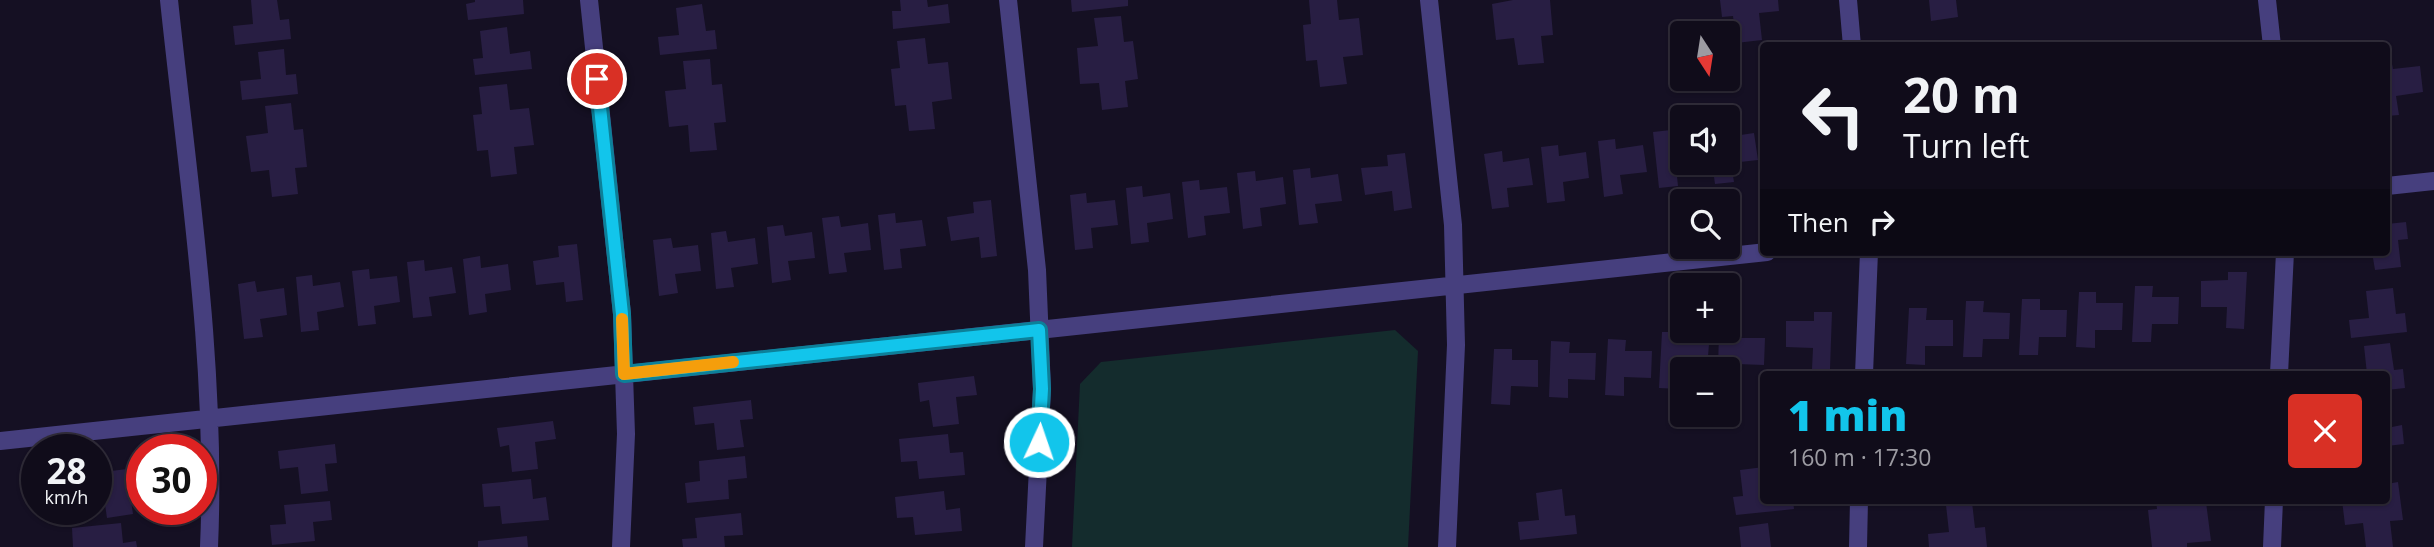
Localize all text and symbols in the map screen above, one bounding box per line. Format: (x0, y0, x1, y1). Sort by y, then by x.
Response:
north arrow (1670, 21, 1740, 91)
map controls (1670, 21, 1740, 427)
pin (567, 49, 627, 109)
icon: arrive (578, 60, 616, 98)
text: 20 m (1903, 61, 2020, 127)
icon: left (1788, 70, 1879, 161)
button: sound (1670, 105, 1740, 175)
text: Turn left (1903, 124, 2029, 167)
button: search (1670, 189, 1740, 259)
icon: right (1863, 203, 1901, 241)
text: Then (1788, 204, 1849, 240)
button: + (1670, 273, 1740, 343)
button: − (1670, 357, 1740, 427)
text: 1 min (1788, 386, 1907, 443)
button: close (2288, 394, 2362, 468)
position arrow (1002, 405, 1076, 479)
speed limit sign: 30 (126, 434, 217, 525)
text: 160 m · 17:30 (1788, 441, 1931, 473)
text: 28 (46, 447, 87, 494)
text: km/h (45, 485, 88, 509)

